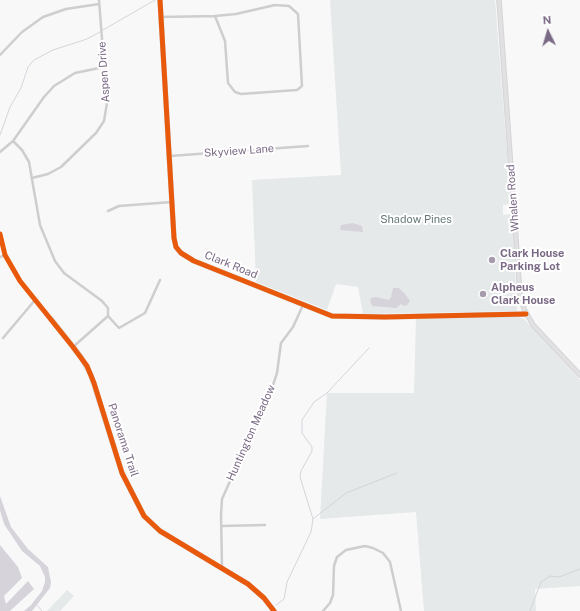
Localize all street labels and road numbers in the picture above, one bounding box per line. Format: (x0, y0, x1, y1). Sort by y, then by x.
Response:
street label: Aspen Drive (95, 41, 113, 103)
street label: Skyview Lane (204, 142, 274, 160)
street label: Whalen Road (504, 164, 522, 232)
street label: Clark Road (203, 248, 259, 282)
street label: Huntington Meadow (224, 383, 278, 483)
street label: Panorama Trail (105, 402, 141, 478)

